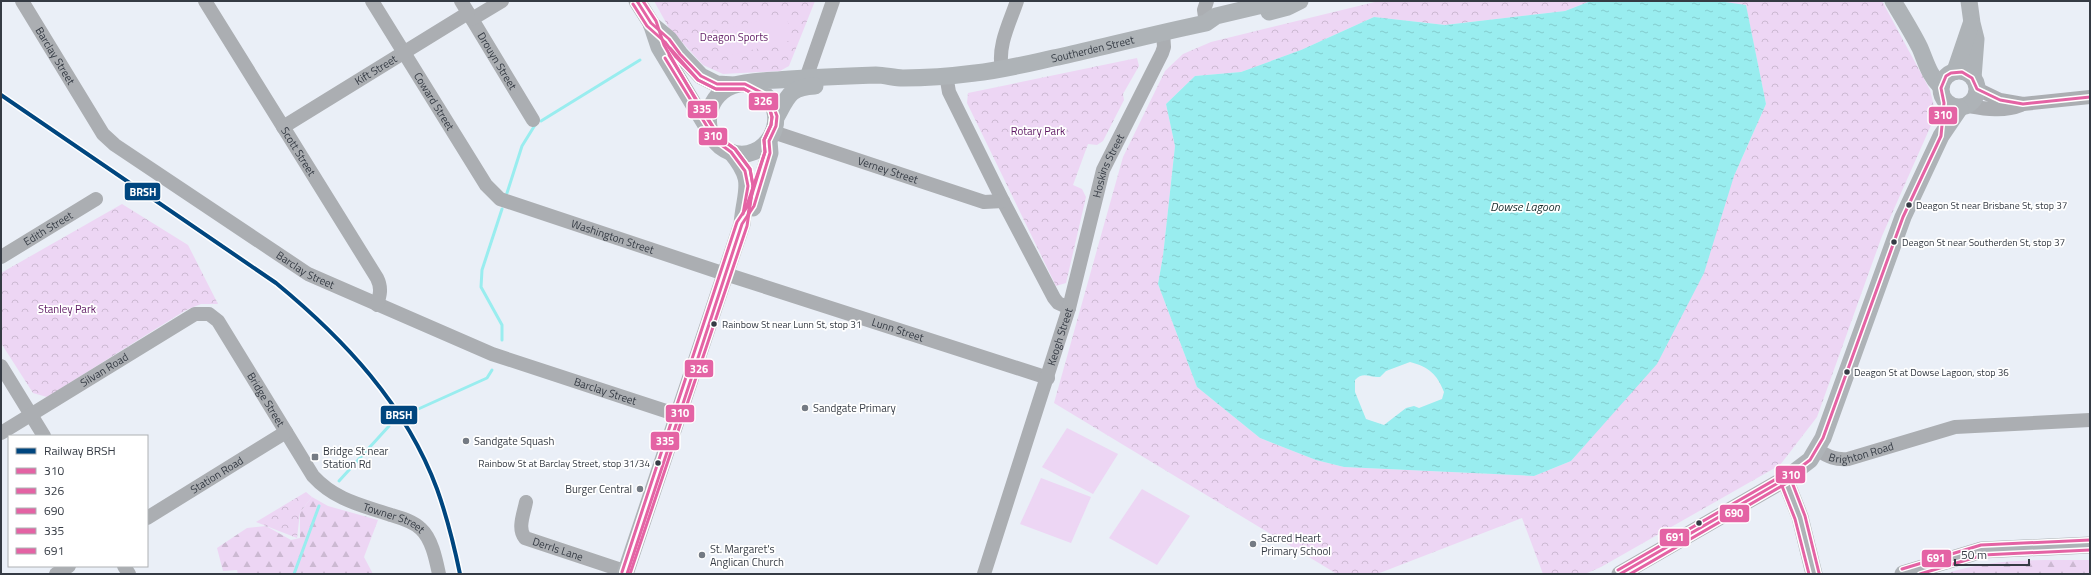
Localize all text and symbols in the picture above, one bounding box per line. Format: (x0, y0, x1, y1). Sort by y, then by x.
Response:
street label: Barclay Street (32, 24, 79, 88)
street label: Drouyn Street (474, 29, 521, 93)
park label: Deagon Sports (700, 29, 768, 45)
street label: Southerden Street (1050, 31, 1136, 66)
street label: Kift Street (352, 51, 400, 89)
street label: Coward Street (410, 69, 458, 134)
line badge: 326 (748, 92, 779, 111)
text: 326 (754, 93, 772, 109)
line badge: 335 (687, 100, 718, 119)
text: 335 (693, 101, 711, 117)
line badge: 310 (1928, 106, 1958, 125)
text: 310 (1934, 107, 1952, 123)
park label: Rotary Park (1011, 123, 1066, 139)
street label: Scott Street (277, 124, 320, 179)
line badge: 310 (698, 127, 728, 146)
text: 310 (704, 128, 722, 144)
street label: Hoskins Street (1088, 131, 1128, 199)
street label: Verney Street (855, 153, 920, 188)
line badge: BRSH (124, 182, 161, 201)
text: BRSH (130, 184, 156, 200)
water label: Dowse Lagoon (1490, 197, 1561, 216)
place label: Deagon St near Brisbane St, stop 37 (1916, 198, 2067, 213)
marker: Deagon St near Brisbane St, stop 37 (1904, 200, 1914, 210)
street label: Edith Street (20, 207, 76, 249)
street label: Washington Street (569, 215, 656, 258)
place label: Deagon St near Southerden St, stop 37 (1902, 235, 2065, 250)
marker: Deagon St near Southerden St, stop 37 (1889, 237, 1899, 247)
street label: Barclay Street (273, 247, 337, 293)
park label: Stanley Park (38, 301, 97, 317)
street label: Keogh Street (1043, 306, 1077, 368)
street label: Lunn Street (870, 314, 926, 346)
place label: Rainbow St near Lunn St, stop 31 (722, 317, 862, 332)
marker: Rainbow St near Lunn St, stop 31 (709, 319, 719, 329)
street label: Silvan Road (77, 349, 131, 391)
line badge: 326 (684, 359, 714, 378)
text: 326 (690, 361, 708, 377)
place label: Deagon St at Dowse Lagoon, stop 36 (1854, 365, 2009, 380)
marker: Deagon St at Dowse Lagoon, stop 36 (1842, 367, 1852, 377)
street label: Bridge Street (243, 369, 289, 430)
street label: Barclay Street (572, 373, 639, 409)
place label: Sandgate Primary (813, 400, 896, 416)
marker: Sandgate Primary (800, 403, 810, 413)
line badge: 310 (665, 404, 695, 423)
line badge: BRSH (380, 405, 418, 425)
text: 310 (671, 405, 689, 421)
text: BRSH (386, 407, 412, 423)
line badge: 335 (650, 431, 680, 451)
place label: Sandgate Squash (474, 433, 554, 449)
text: 335 (656, 433, 674, 449)
legend (8, 435, 148, 567)
marker: Sandgate Squash (461, 436, 471, 446)
street label: Brighton Road (1827, 438, 1896, 467)
text: Railway BRSH (44, 441, 116, 460)
place label: Bridge St near Station Rd (323, 443, 389, 472)
street label: Station Road (187, 452, 246, 497)
marker: Bridge St near Station Rd (310, 452, 320, 462)
place label: Rainbow St at Barclay Street, stop 31/34 (478, 456, 650, 471)
marker: Rainbow St at Barclay Street, stop 31/34 (653, 458, 663, 468)
text: 310 (44, 461, 64, 480)
line badge: 310 (1775, 465, 1806, 484)
text: 310 (1782, 467, 1800, 483)
text: 326 (44, 481, 64, 500)
place label: Burger Central (565, 481, 632, 497)
marker: Burger Central (635, 484, 645, 494)
street label: Towner Street (361, 499, 429, 537)
text: 690 (44, 501, 64, 520)
line badge: 690 (1719, 504, 1750, 523)
text: 690 (1725, 505, 1743, 521)
unlabelled marker (1694, 518, 1704, 528)
text: 335 (44, 521, 64, 540)
line badge: 691 (1659, 528, 1690, 547)
text: 691 (1666, 529, 1684, 545)
place label: Sacred Heart Primary School (1261, 530, 1331, 559)
street label: Derrls Lane (530, 533, 586, 565)
marker: Sacred Heart Primary School (1248, 539, 1258, 549)
text: 691 (44, 541, 64, 560)
place label: St. Margaret's Anglican Church (710, 541, 784, 570)
scale bar (1955, 541, 2029, 567)
text: 50 m (1961, 545, 1987, 564)
line badge: 691 (1921, 549, 1952, 568)
marker: St. Margaret's Anglican Church (697, 550, 707, 560)
text: 691 (1927, 550, 1945, 566)

